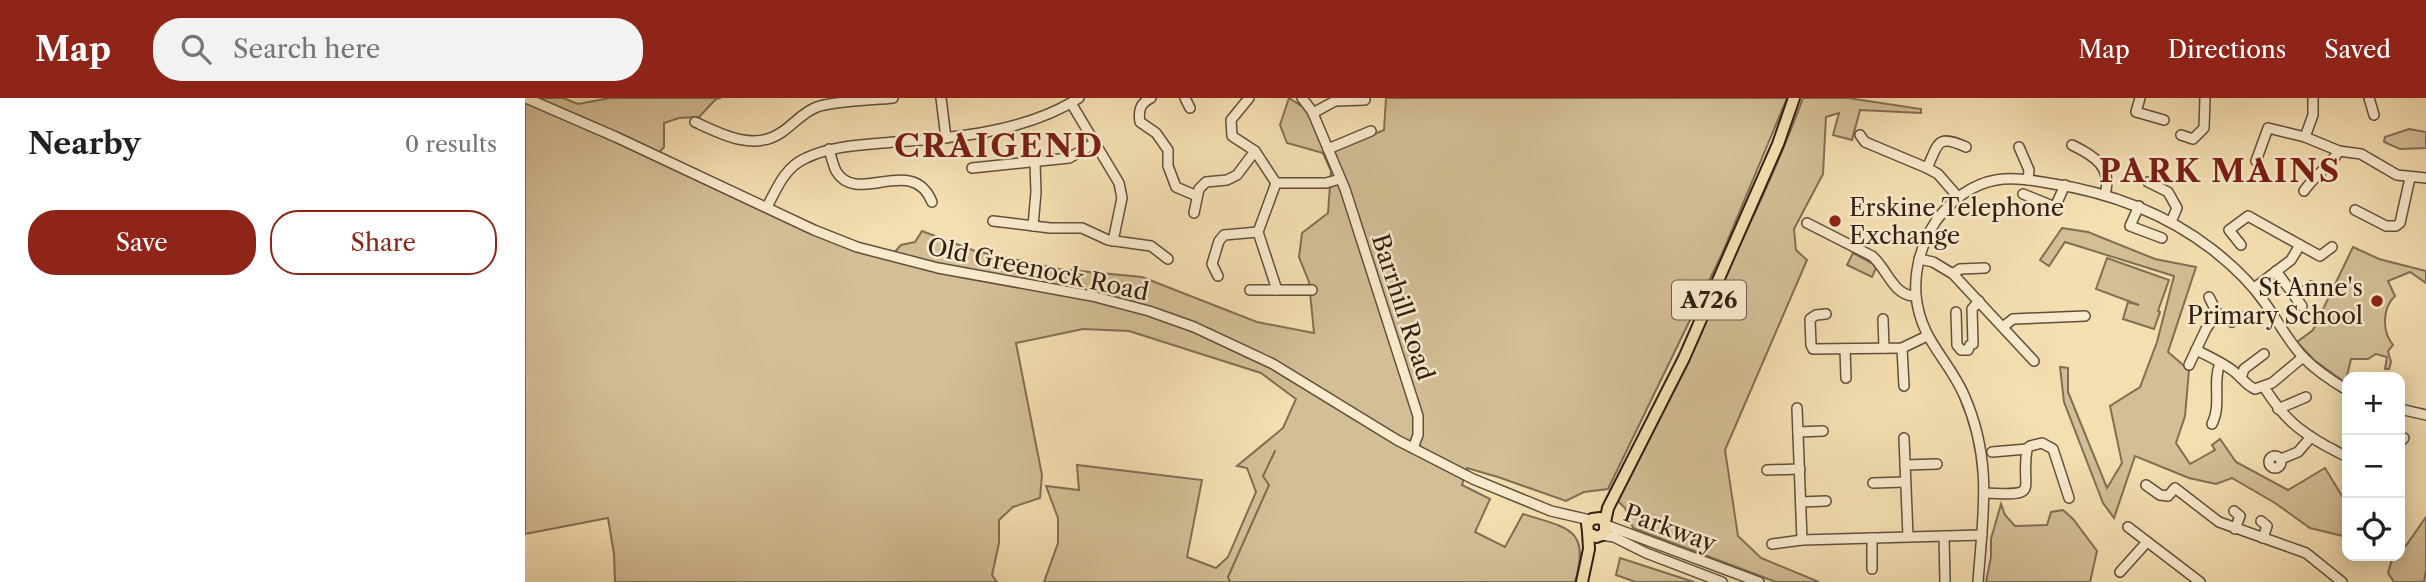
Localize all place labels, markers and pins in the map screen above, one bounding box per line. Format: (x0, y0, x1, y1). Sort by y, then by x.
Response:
place label: Erskine Telephone Exchange (1849, 193, 2064, 250)
marker: Erskine Telephone Exchange (1827, 213, 1843, 229)
place label: St Anne's Primary School (2187, 273, 2363, 330)
marker: St Anne's Primary School (2369, 293, 2385, 309)

